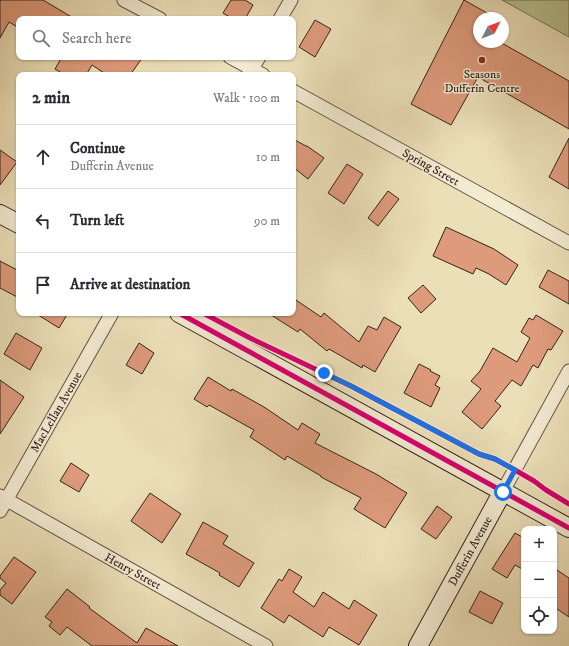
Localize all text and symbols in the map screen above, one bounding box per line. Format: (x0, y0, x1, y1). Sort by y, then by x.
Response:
north arrow (473, 12, 509, 48)
search box (16, 16, 296, 60)
icon: search (30, 27, 52, 49)
text: Search here (62, 29, 131, 48)
marker: Seasons Dufferin Centre (477, 55, 487, 65)
place label: Seasons Dufferin Centre (444, 67, 520, 96)
text: 2 min (32, 87, 70, 109)
text: Walk · 100 m (213, 90, 280, 106)
text: Continue (70, 139, 125, 158)
icon: ahead (32, 146, 54, 168)
street label: Spring Street (400, 146, 462, 189)
text: 10 m (256, 149, 280, 165)
text: Dufferin Avenue (70, 158, 154, 174)
icon: left (32, 210, 54, 232)
text: Turn left (70, 211, 124, 230)
text: 90 m (254, 213, 280, 229)
icon: arrive (32, 274, 54, 296)
text: Arrive at destination (70, 275, 190, 294)
route end (315, 364, 333, 382)
street label: MacLellan Avenue (27, 369, 86, 455)
route start (494, 483, 512, 501)
street label: Dufferin Avenue (445, 514, 496, 589)
map controls (521, 526, 557, 634)
button: + (521, 526, 557, 562)
street label: Henry Street (102, 550, 164, 593)
button: − (521, 562, 557, 598)
button: locate (521, 598, 557, 634)

